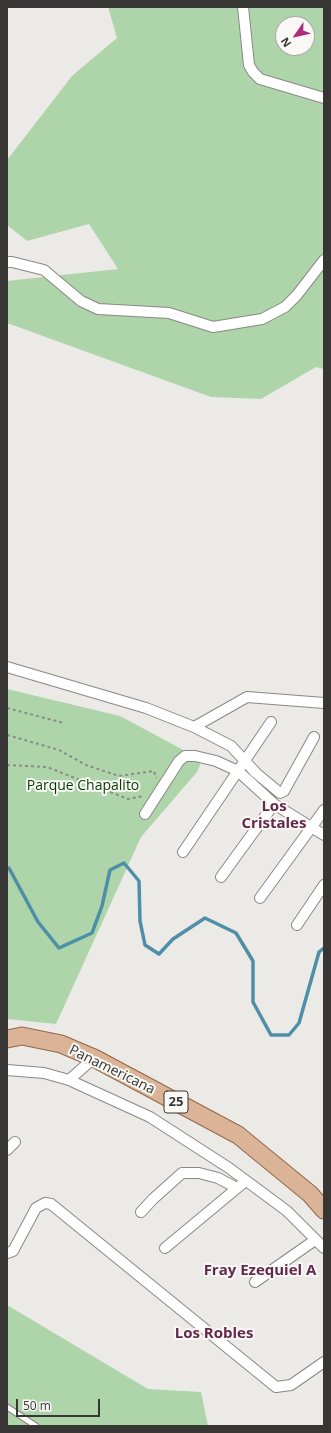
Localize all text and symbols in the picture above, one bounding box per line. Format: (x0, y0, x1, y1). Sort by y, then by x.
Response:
north arrow (275, 16, 315, 56)
text: N (277, 35, 294, 50)
park label: Parque Chapalito (27, 778, 139, 794)
district label: Los Cristales (242, 798, 306, 833)
street label: Panamericana (66, 1042, 158, 1098)
road number: 25 (164, 1091, 188, 1113)
district label: Fray Ezequiel A (204, 1262, 316, 1280)
district label: Los Robles (175, 1325, 253, 1343)
scale bar (18, 1391, 102, 1417)
text: 50 m (23, 1397, 51, 1414)

